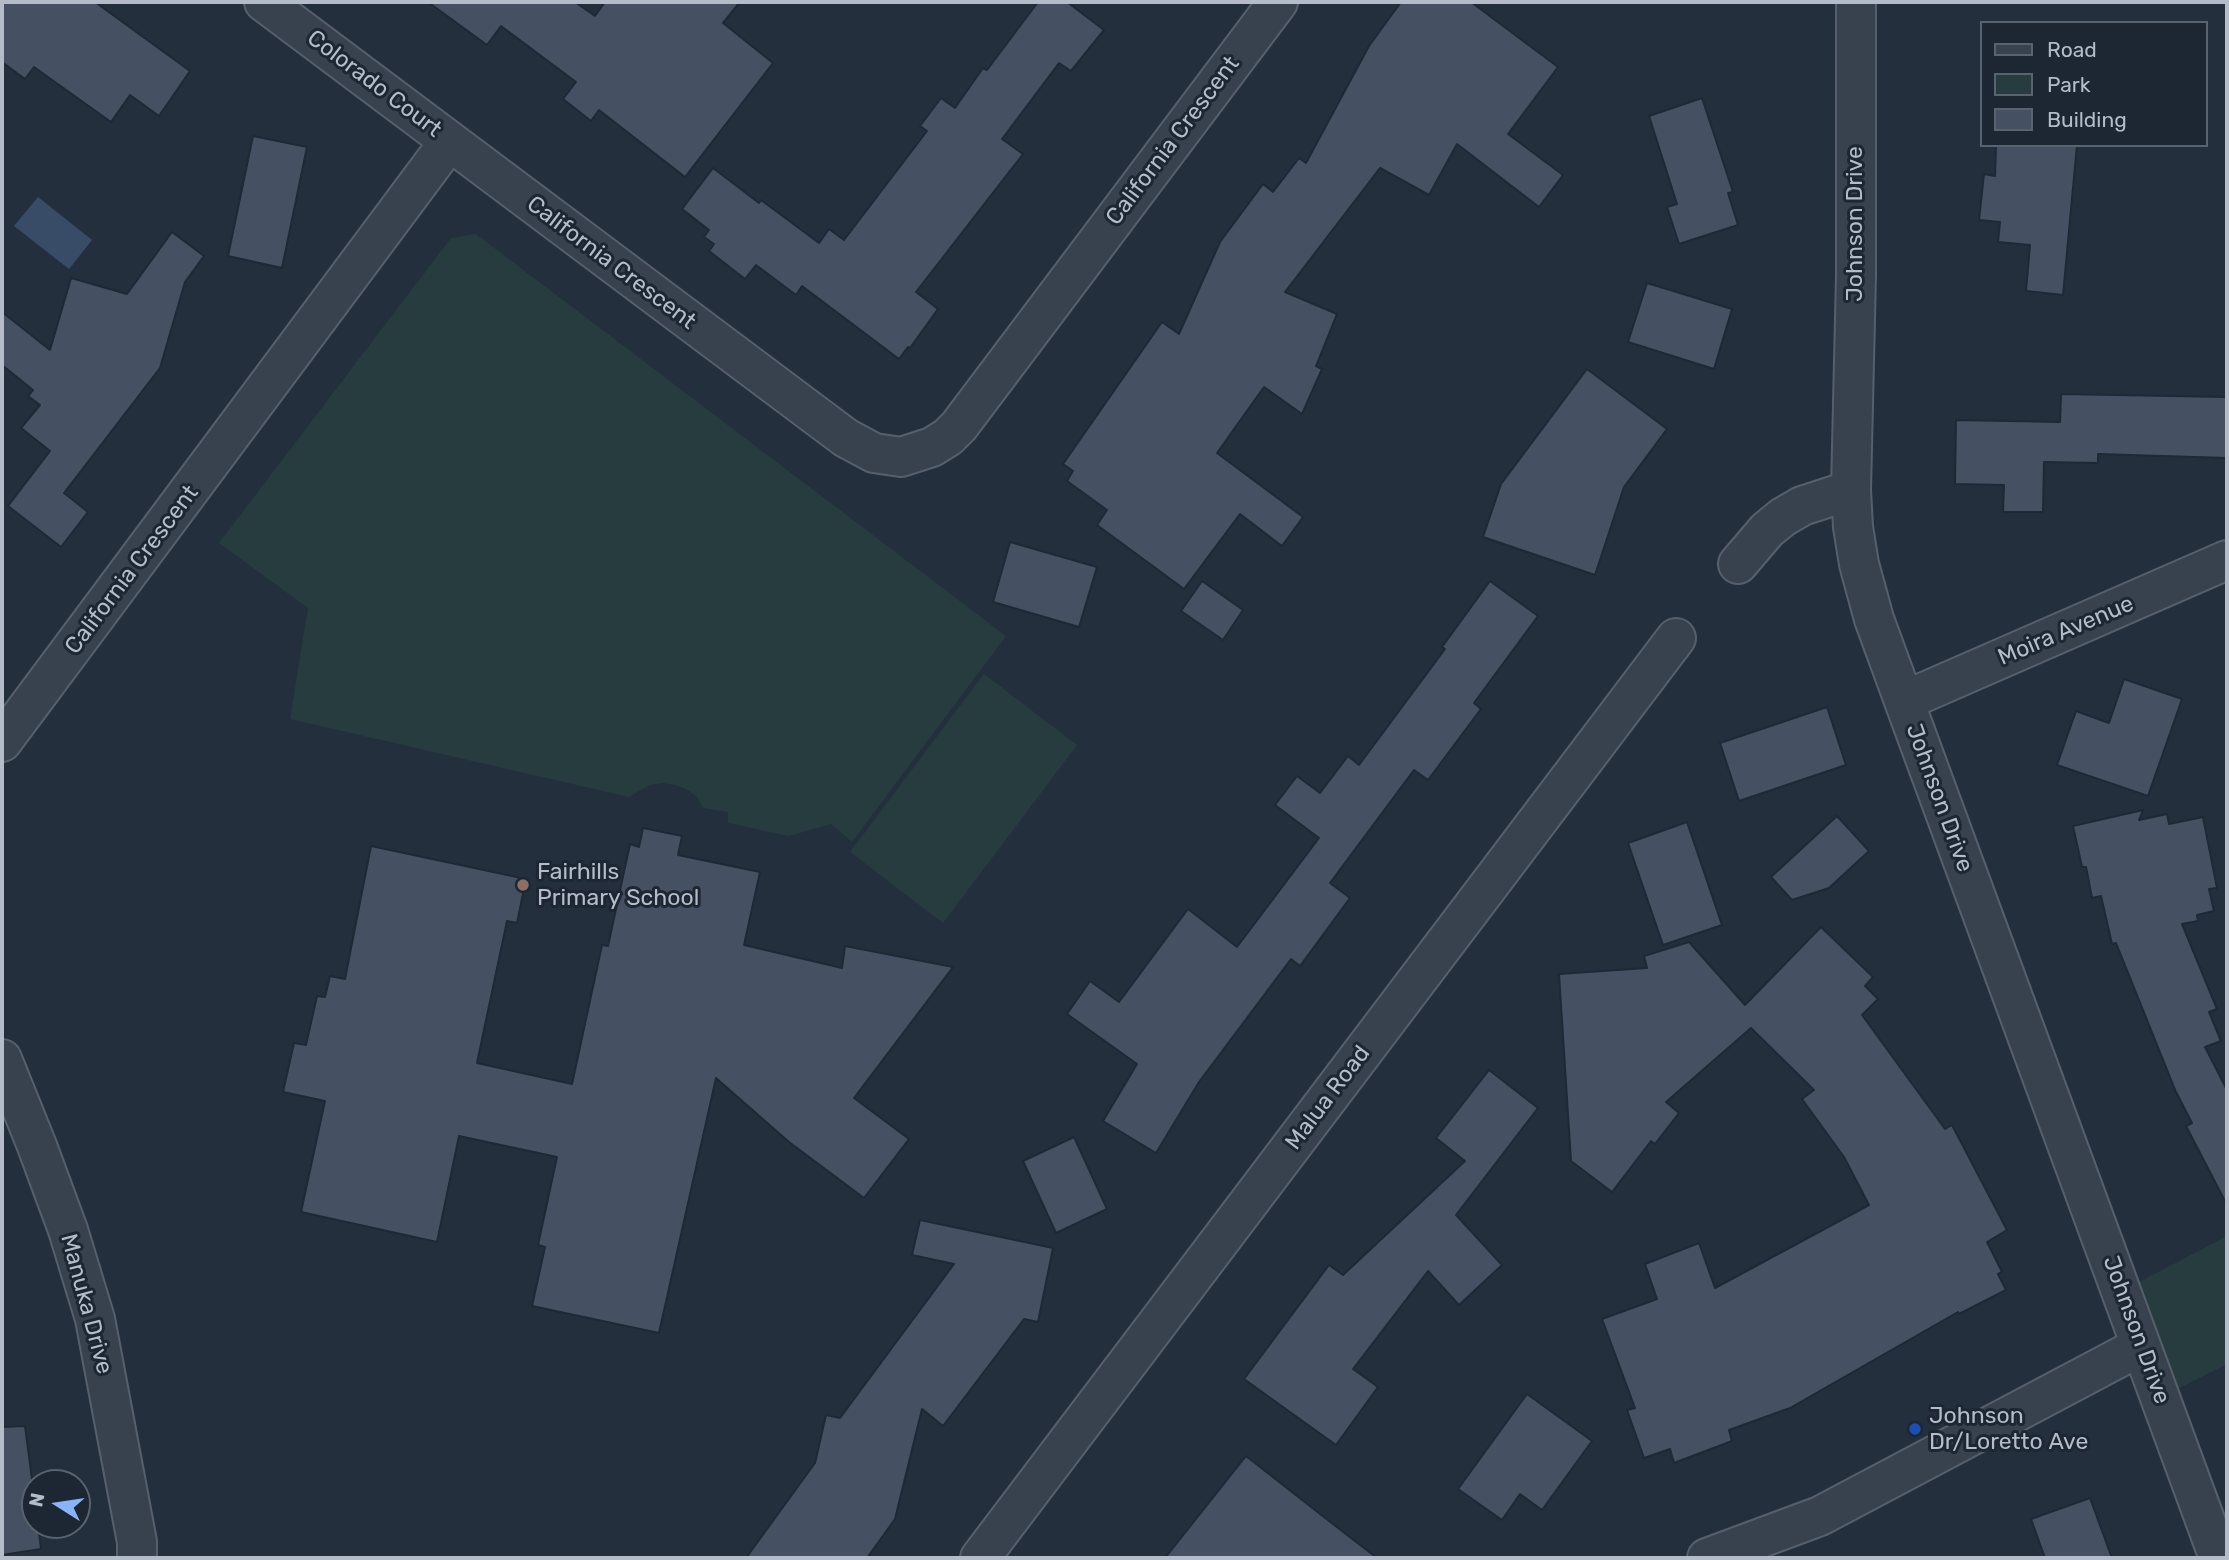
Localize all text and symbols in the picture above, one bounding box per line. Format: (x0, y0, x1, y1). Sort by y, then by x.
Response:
legend (1980, 21, 2208, 147)
street label: Colorado Court (301, 24, 447, 144)
text: Road (2047, 37, 2097, 62)
street label: California Crescent (1100, 51, 1246, 231)
text: Park (2047, 72, 2091, 97)
text: Building (2047, 107, 2127, 132)
street label: Johnson Drive (1841, 146, 1869, 302)
street label: California Crescent (521, 190, 701, 336)
street label: California Crescent (59, 480, 205, 660)
street label: Moira Avenue (1994, 590, 2138, 672)
street label: Johnson Drive (1899, 720, 1979, 876)
place label: Fairhills Primary School (537, 858, 699, 912)
marker: Fairhills Primary School (515, 877, 531, 893)
street label: Malua Road (1280, 1040, 1376, 1156)
street label: Manuka Drive (54, 1231, 118, 1377)
street label: Johnson Drive (2096, 1252, 2176, 1408)
place label: Johnson Dr/Loretto Ave (1929, 1402, 2088, 1456)
marker: Johnson Dr/Loretto Ave (1907, 1421, 1923, 1437)
north arrow (21, 1469, 91, 1539)
text: N (24, 1491, 50, 1509)

